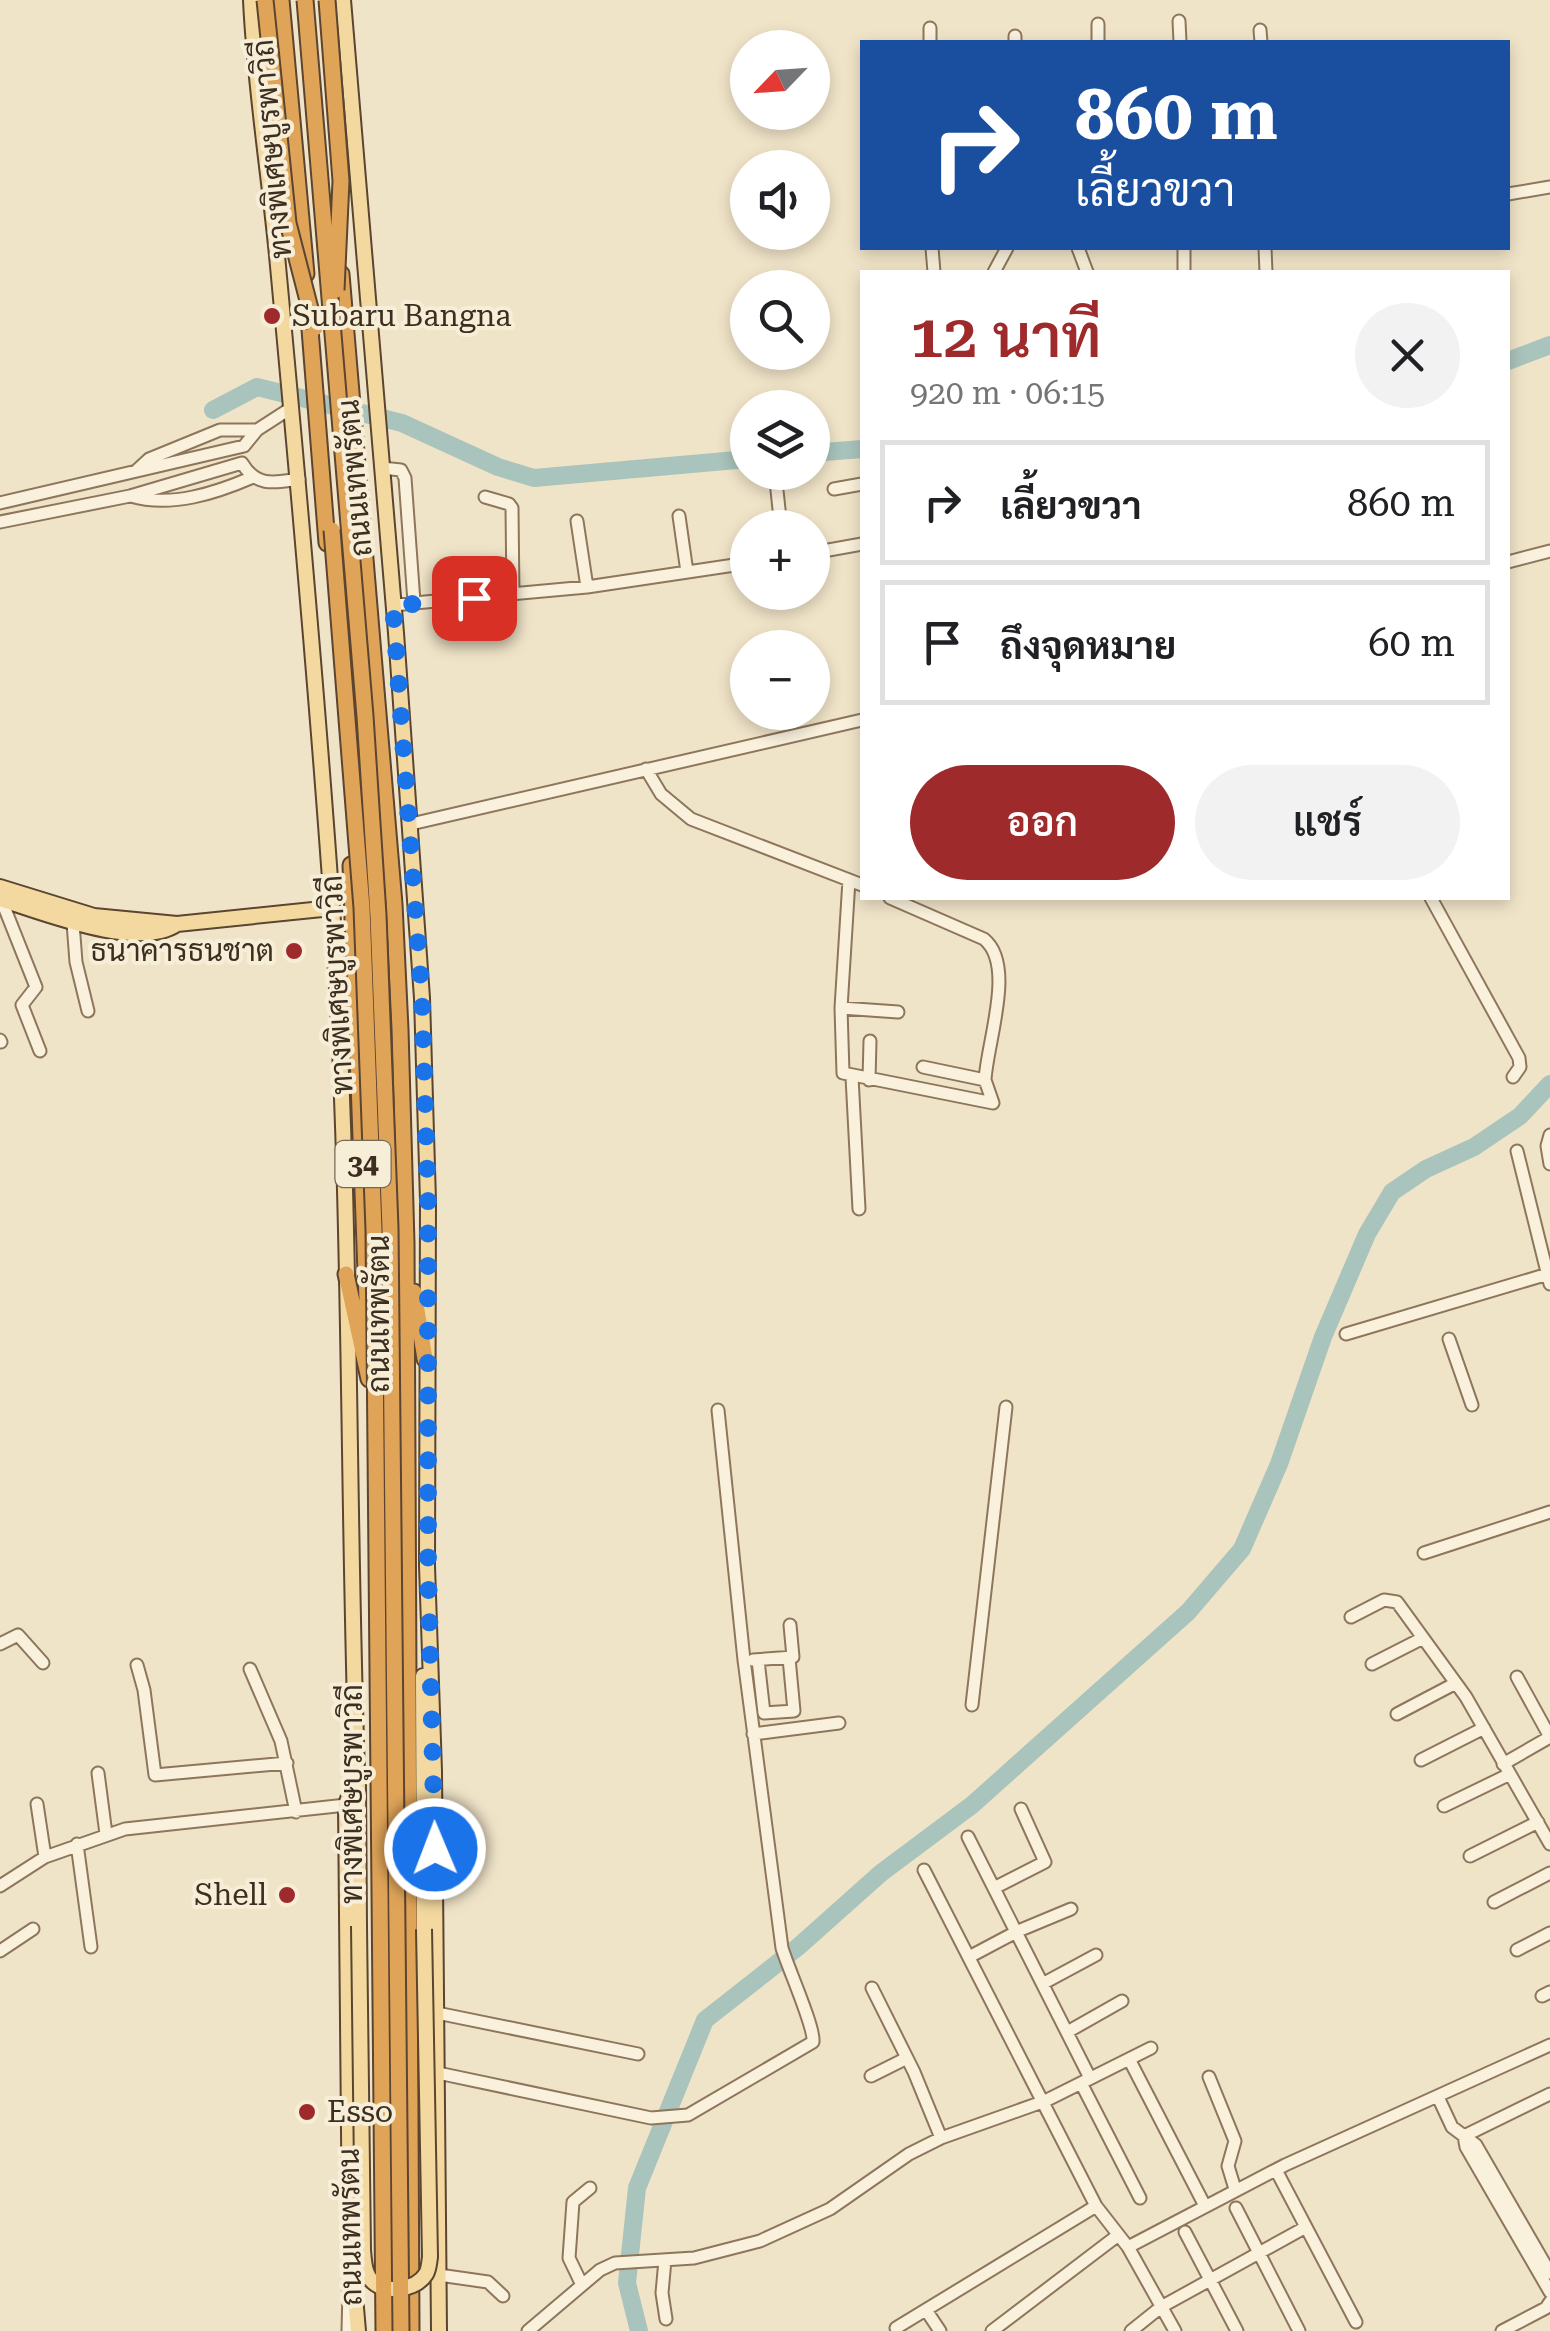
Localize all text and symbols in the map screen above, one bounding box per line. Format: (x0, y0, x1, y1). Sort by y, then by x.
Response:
north arrow (730, 30, 830, 130)
map controls (730, 30, 830, 730)
street label: ทางพิเศษบูรพาวิถี (243, 38, 302, 260)
text: 860 m (1075, 74, 1278, 156)
icon: right (910, 80, 1040, 210)
button: sound (730, 150, 830, 250)
text: เลี้ยวขวา (1075, 164, 1235, 217)
button: search (730, 270, 830, 370)
place label: Subaru Bangna (292, 298, 512, 333)
text: 12 นาที (910, 301, 1102, 372)
button: close (1355, 303, 1460, 408)
marker: Subaru Bangna (261, 305, 283, 327)
text: 920 m · 06:15 (910, 374, 1105, 412)
button: layers (730, 390, 830, 490)
street label: ถนนเทพรัตน (329, 398, 379, 558)
icon: right (915, 475, 970, 530)
text: 860 m (1347, 481, 1455, 525)
text: เลี้ยวขวา (1000, 484, 1142, 528)
button: + (730, 510, 830, 610)
pin (432, 556, 517, 641)
icon: arrive (447, 571, 502, 626)
icon: arrive (915, 615, 970, 670)
text: 60 m (1368, 621, 1455, 665)
text: ถึงจุดหมาย (1000, 624, 1176, 668)
button: − (730, 630, 830, 730)
button: ออก (910, 765, 1175, 880)
button: แชร์ (1195, 765, 1460, 880)
street label: ทางพิเศษบูรพาวิถี (312, 874, 363, 1096)
place label: ธนาคารธนชาต (91, 933, 274, 968)
marker: ธนาคารธนชาต (283, 940, 305, 962)
road number: 34 (336, 1141, 390, 1187)
street label: ถนนเทพรัตน (360, 1235, 396, 1393)
street label: ทางพิเศษบูรพาวิถี (333, 1684, 372, 1904)
position arrow (383, 1797, 487, 1901)
place label: Shell (194, 1877, 267, 1912)
marker: Shell (276, 1884, 298, 1906)
place label: Esso (327, 2094, 393, 2129)
marker: Esso (296, 2101, 318, 2123)
street label: ถนนเทพรัตน (330, 2148, 368, 2306)

